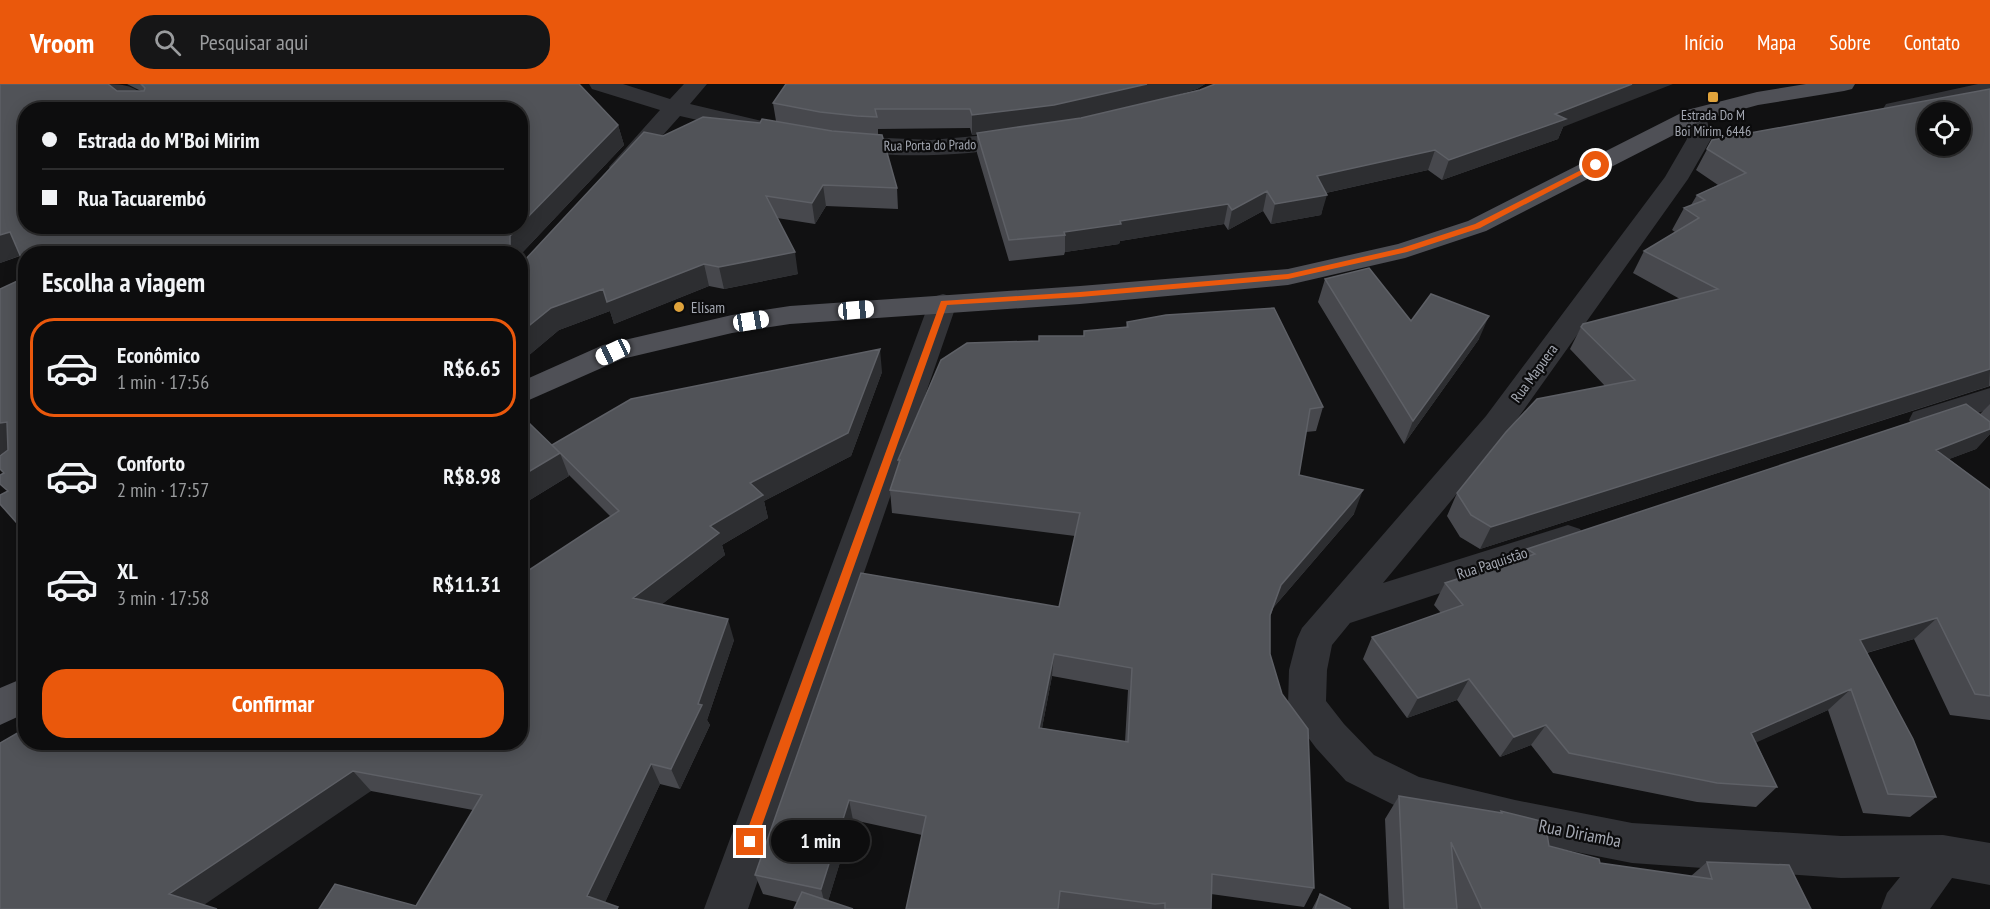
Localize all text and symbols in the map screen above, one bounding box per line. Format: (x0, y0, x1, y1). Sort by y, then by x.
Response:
search box (130, 15, 550, 69)
text: Vroom (30, 24, 94, 61)
icon: search (151, 26, 184, 59)
text: Pesquisar aqui (199, 28, 309, 56)
text: Início (1684, 29, 1724, 56)
text: Mapa (1757, 29, 1796, 56)
text: Sobre (1829, 29, 1871, 56)
text: Contato (1904, 29, 1960, 56)
marker: Estrada Do M Boi Mirim, 6446 (1706, 90, 1720, 104)
map controls (1917, 102, 1971, 156)
button: locate (1917, 102, 1971, 156)
place label: Estrada Do M Boi Mirim, 6446 (1675, 106, 1751, 140)
text: Estrada do M'Boi Mirim (78, 126, 260, 154)
street label: Rua Porta do Prado (884, 135, 976, 155)
route start (1582, 151, 1609, 178)
text: Rua Tacuarembó (78, 184, 206, 212)
text: Escolha a viagem (42, 265, 205, 299)
place label: Elisam (691, 298, 725, 317)
car (837, 299, 875, 321)
marker: Elisam (672, 300, 686, 314)
car (732, 309, 770, 333)
car (593, 336, 633, 368)
street label: Rua Mapuera (1506, 340, 1562, 406)
icon: car (45, 341, 99, 395)
text: Econômico (117, 341, 200, 369)
text: R$6.65 (443, 354, 501, 382)
text: 1 min · 17:56 (117, 369, 209, 395)
icon: car (45, 449, 99, 503)
text: Conforto (117, 449, 185, 477)
text: R$8.98 (443, 462, 501, 490)
text: 2 min · 17:57 (117, 477, 209, 503)
street label: Rua Paquistão (1454, 543, 1530, 583)
icon: car (45, 557, 99, 611)
text: XL (117, 557, 138, 585)
text: R$11.31 (433, 570, 501, 598)
text: 3 min · 17:58 (117, 585, 209, 611)
button: Confirmar (42, 669, 504, 738)
street label: Rua Diriamba (1537, 814, 1623, 852)
callout: 1 min (771, 821, 870, 863)
route end (736, 828, 763, 855)
text: 1 min (800, 828, 841, 854)

